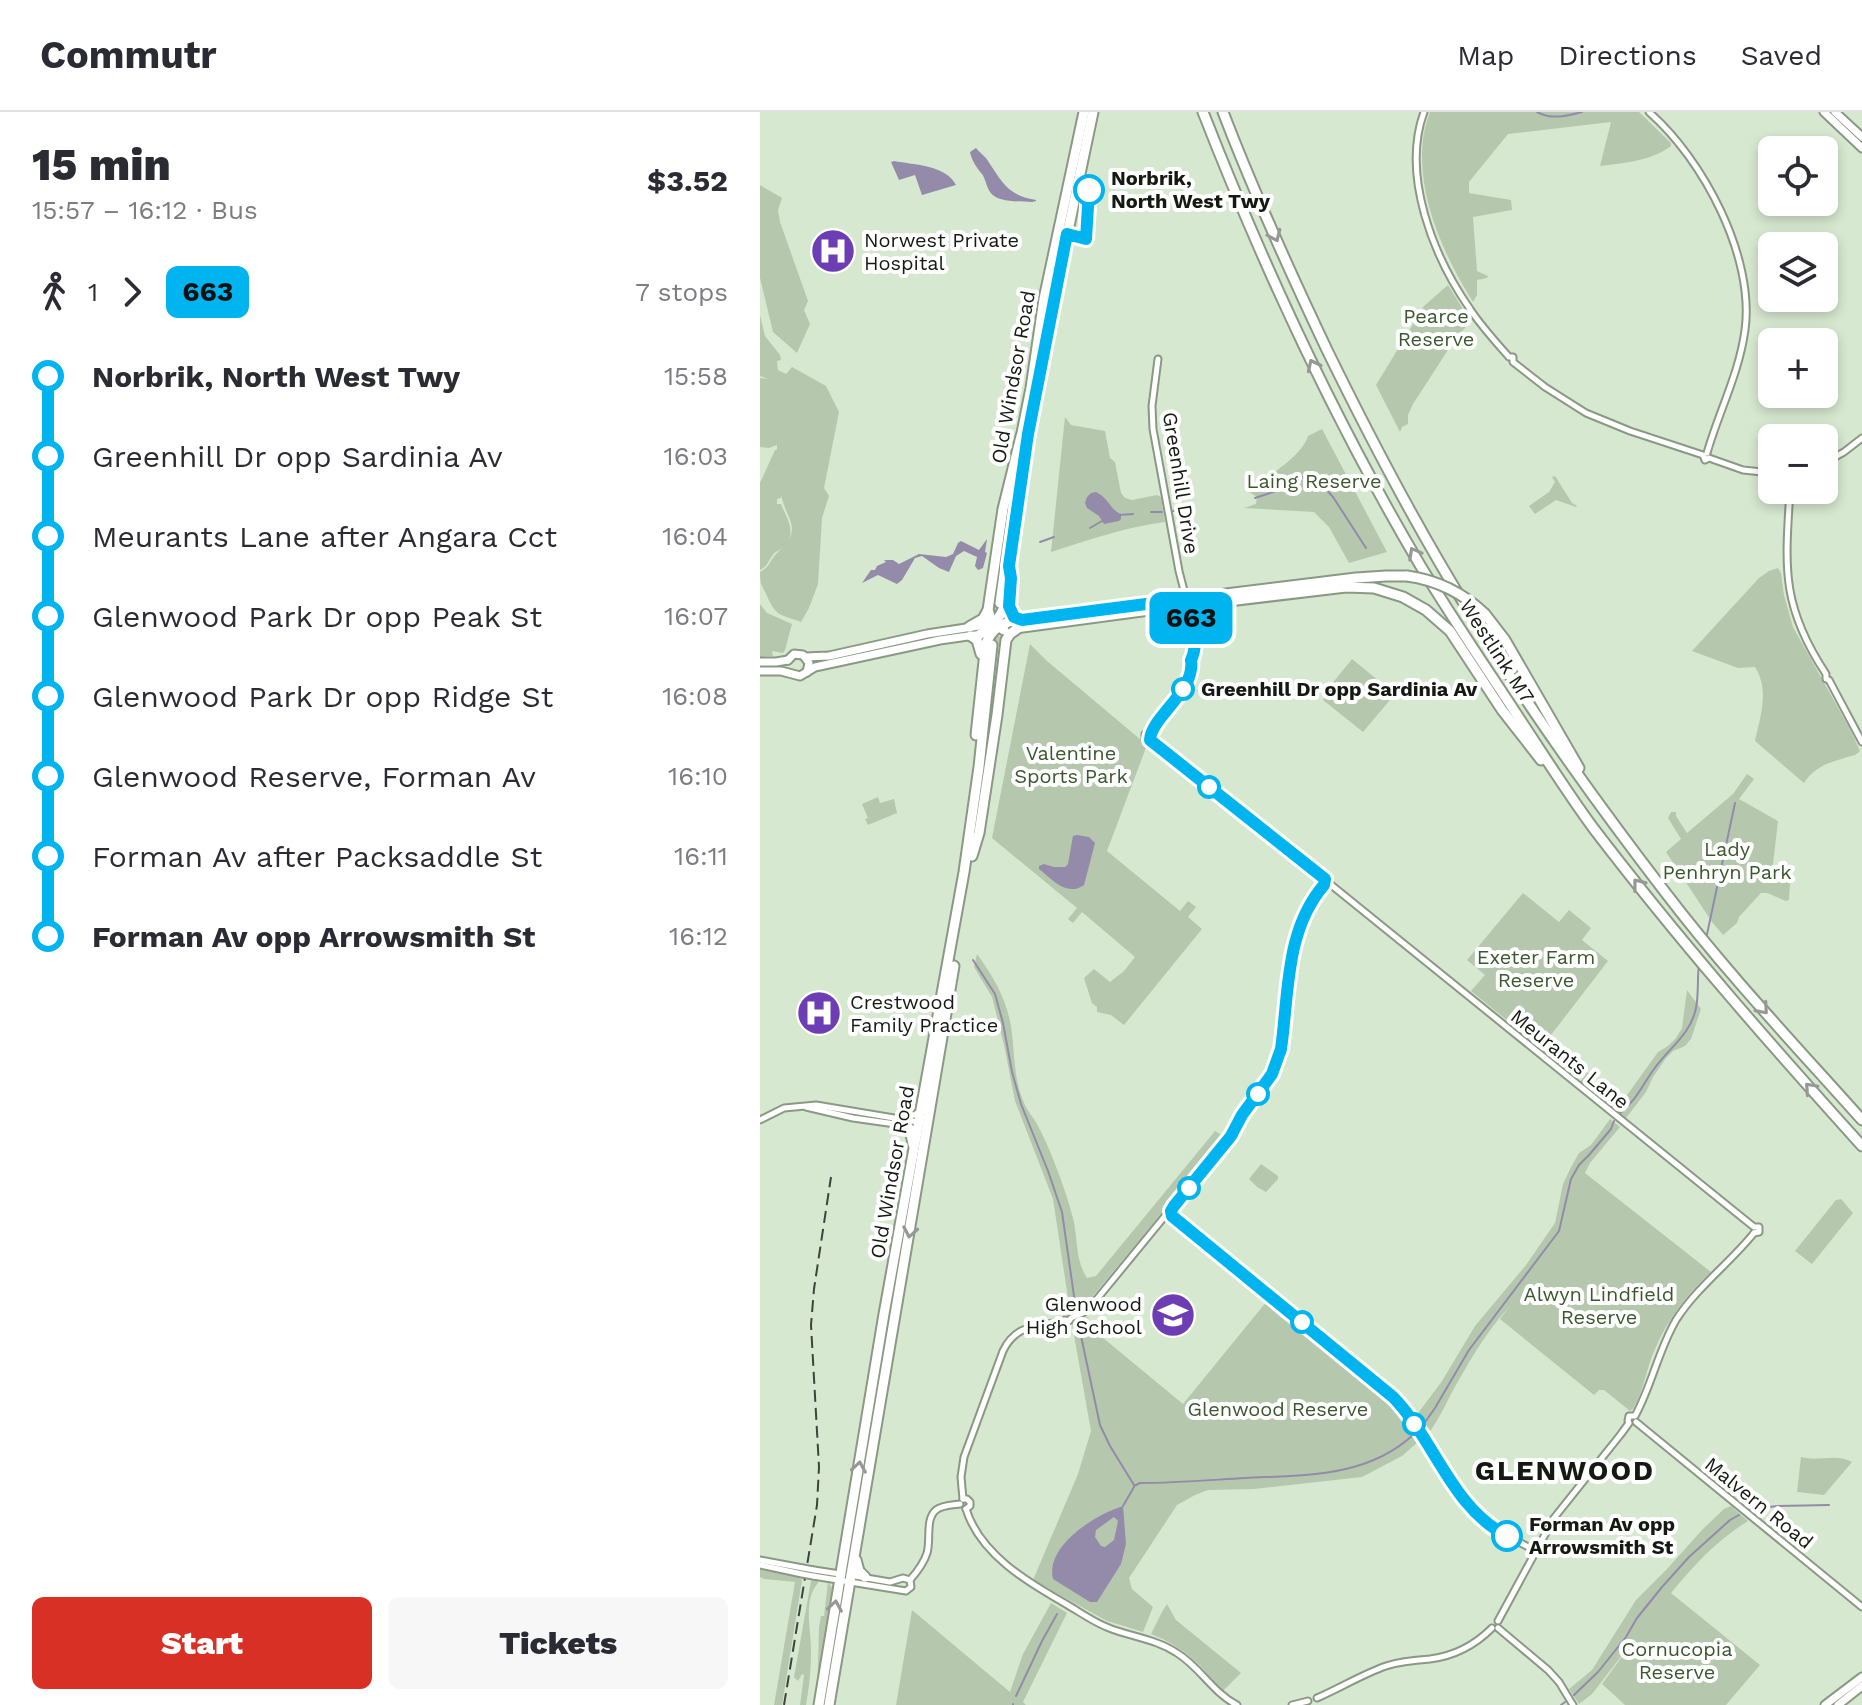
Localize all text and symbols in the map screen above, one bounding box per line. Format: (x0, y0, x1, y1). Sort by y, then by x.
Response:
text: Commutr (40, 33, 217, 77)
text: Map (1457, 39, 1514, 72)
text: Directions (1558, 39, 1697, 72)
text: Saved (1741, 39, 1822, 72)
map controls (1758, 136, 1838, 504)
button: locate (1758, 136, 1838, 216)
text: 15 min (32, 139, 171, 191)
text: $3.52 (647, 163, 728, 198)
place label: Norbrik, North West Twy (1111, 166, 1271, 213)
marker: Norbrik, North West Twy (1074, 175, 1104, 205)
text: 15:57 – 16:12 · Bus (32, 195, 258, 225)
hospital icon: Norwest Private Hospital (809, 227, 857, 275)
place label: Norwest Private Hospital (864, 228, 1019, 275)
one-way arrow (1265, 228, 1281, 242)
button: layers (1758, 232, 1838, 312)
icon: walk (32, 270, 76, 314)
icon: forward (110, 270, 154, 314)
text: 663 (182, 275, 233, 308)
text: 1 (88, 277, 98, 307)
text: 7 stops (635, 277, 728, 307)
street label: Old Windsor Road (986, 289, 1040, 465)
park label: Pearce Reserve (1398, 304, 1474, 351)
button: + (1758, 328, 1838, 408)
text: Norbrik, North West Twy (92, 359, 460, 394)
one-way arrow (1307, 359, 1323, 373)
text: 15:58 (664, 361, 728, 391)
street label: Greenhill Drive (1158, 410, 1204, 556)
button: − (1758, 424, 1838, 504)
text: Greenhill Dr opp Sardinia Av (92, 439, 503, 474)
text: 16:03 (664, 441, 728, 471)
park label: Laing Reserve (1246, 469, 1382, 493)
text: Meurants Lane after Angara Cct (92, 519, 557, 554)
text: 16:04 (662, 521, 728, 551)
one-way arrow (1408, 548, 1424, 562)
line badge: 663 (1145, 592, 1237, 644)
street label: Westlink M7 (1455, 595, 1539, 707)
text: Glenwood Park Dr opp Peak St (92, 599, 542, 634)
text: 16:07 (664, 601, 728, 631)
text: 663 (1165, 601, 1217, 634)
place label: Greenhill Dr opp Sardinia Av (1201, 677, 1478, 701)
marker: Greenhill Dr opp Sardinia Av (1172, 678, 1194, 700)
text: Glenwood Park Dr opp Ridge St (92, 679, 553, 714)
text: 16:08 (662, 681, 728, 711)
park label: Valentine Sports Park (1014, 741, 1128, 788)
text: Glenwood Reserve, Forman Av (92, 759, 536, 794)
text: 16:10 (668, 761, 728, 791)
unlabelled marker (1198, 776, 1220, 798)
park label: Lady Penhryn Park (1662, 837, 1792, 884)
text: Forman Av after Packsaddle St (92, 839, 542, 874)
text: 16:11 (674, 841, 728, 871)
one-way arrow (1633, 879, 1648, 893)
text: Forman Av opp Arrowsmith St (92, 919, 535, 954)
text: 16:12 (669, 921, 728, 951)
park label: Exeter Farm Reserve (1477, 945, 1595, 992)
hospital icon: Crestwood Family Practice (795, 989, 843, 1037)
place label: Crestwood Family Practice (850, 990, 998, 1037)
one-way arrow (1753, 1000, 1767, 1015)
street label: Meurants Lane (1506, 1004, 1634, 1114)
unlabelled marker (1247, 1083, 1269, 1105)
one-way arrow (1805, 1083, 1820, 1098)
street label: Old Windsor Road (865, 1084, 919, 1260)
unlabelled marker (1178, 1177, 1200, 1199)
one-way arrow (902, 1225, 919, 1239)
park label: Alwyn Lindfield Reserve (1524, 1282, 1674, 1329)
school or university icon: Glenwood High School (1149, 1291, 1197, 1339)
place label: Glenwood High School (1026, 1292, 1142, 1339)
unlabelled marker (1291, 1311, 1313, 1333)
park label: Glenwood Reserve (1188, 1397, 1368, 1421)
unlabelled marker (1403, 1413, 1425, 1435)
street label: Malvern Road (1700, 1452, 1818, 1554)
district label: GLENWOOD (1475, 1454, 1655, 1487)
one-way arrow (849, 1460, 866, 1474)
place label: Forman Av opp Arrowsmith St (1529, 1512, 1675, 1559)
marker: Forman Av opp Arrowsmith St (1492, 1521, 1522, 1551)
button: Start (32, 1597, 372, 1689)
button: Tickets (388, 1597, 728, 1689)
one-way arrow (826, 1599, 843, 1612)
park label: Cornucopia Reserve (1622, 1637, 1732, 1684)

